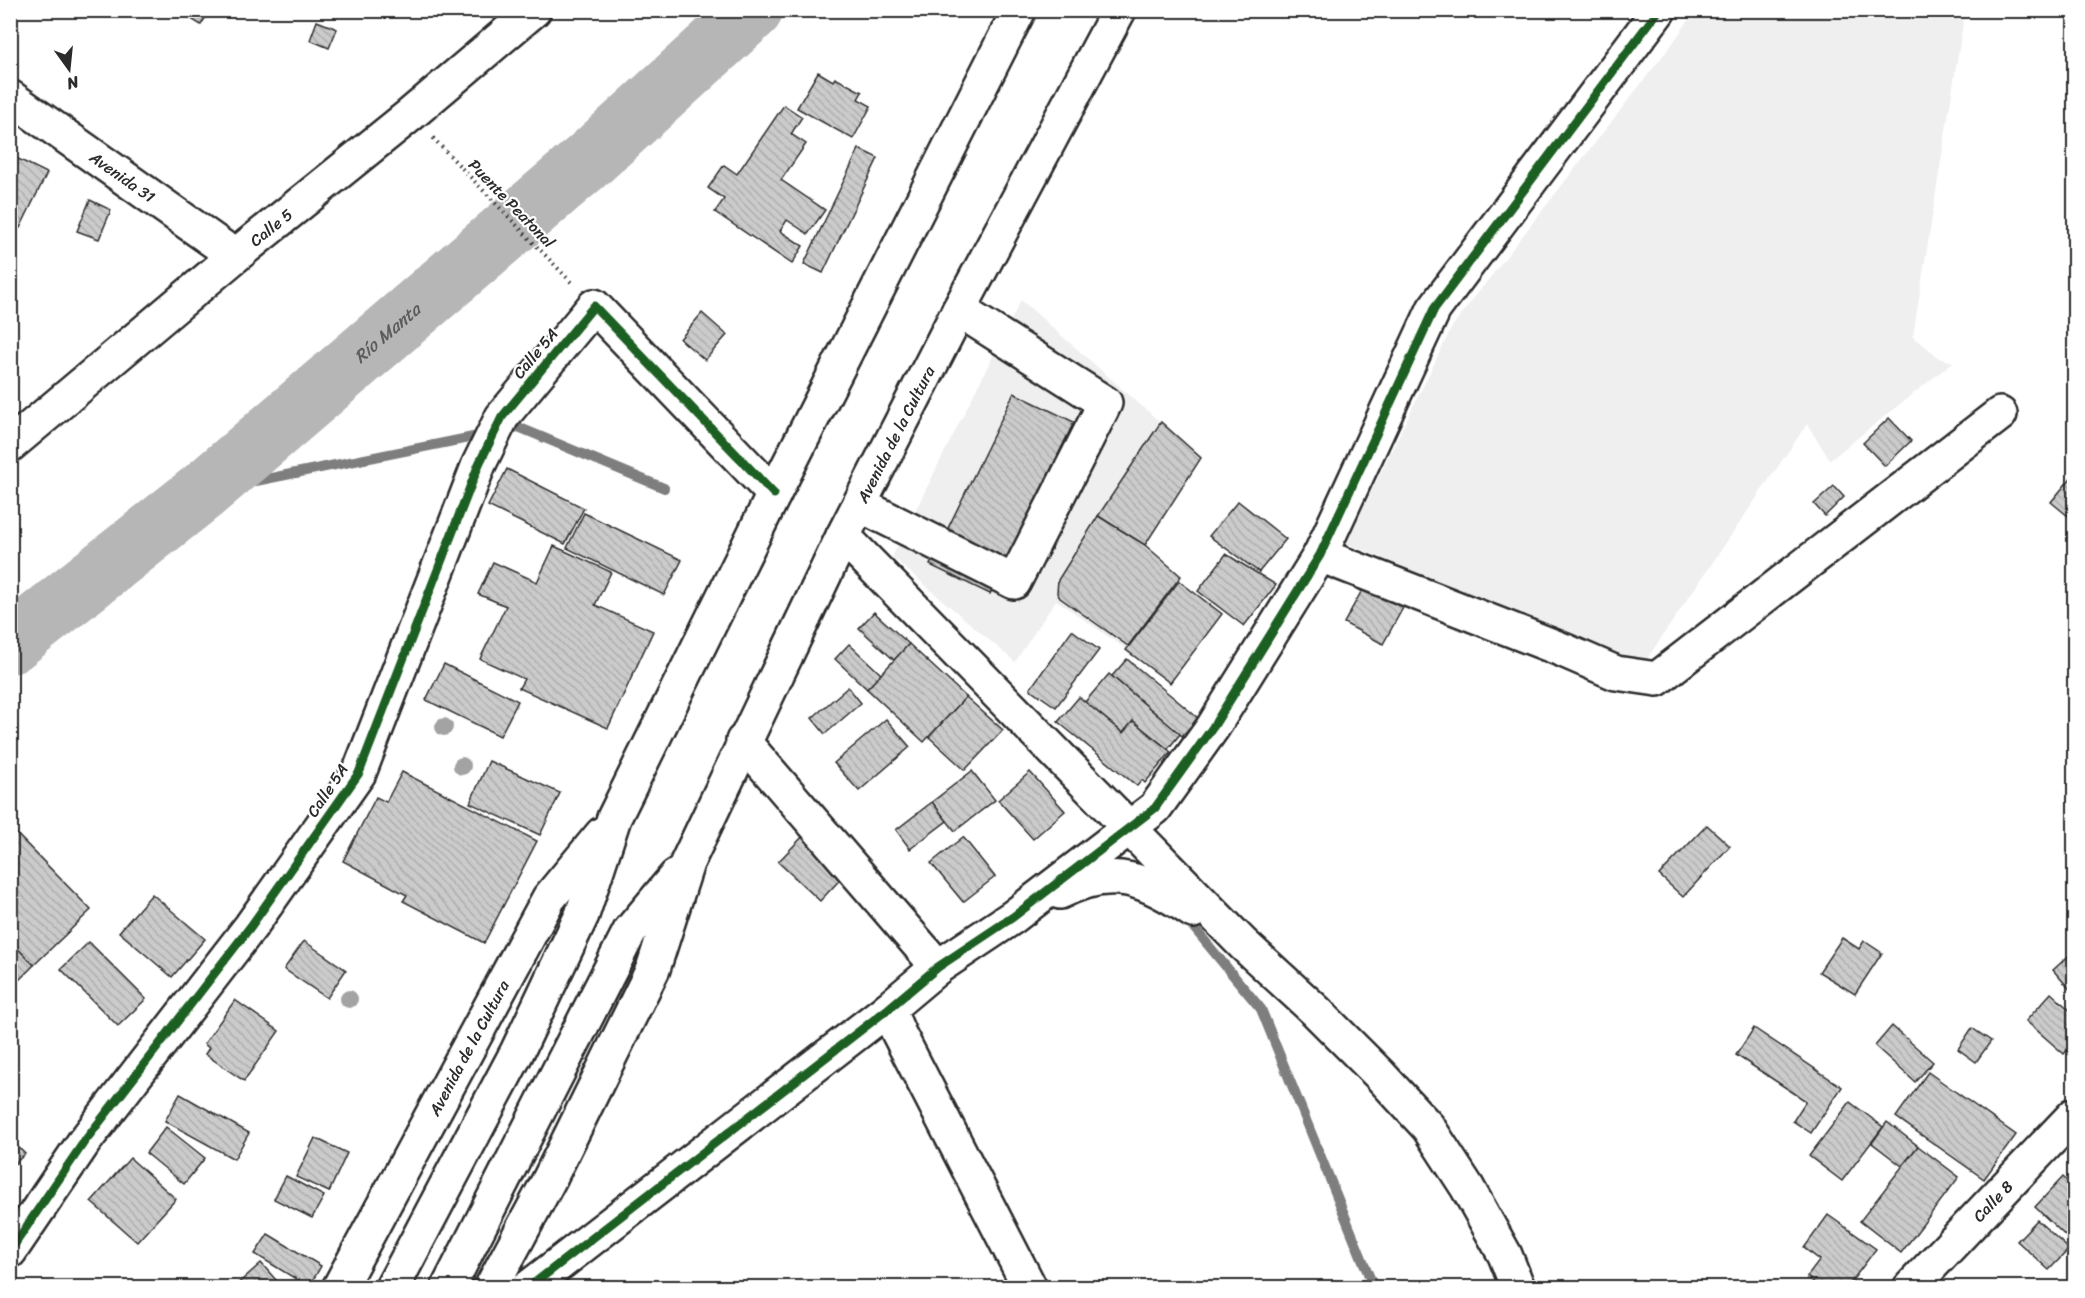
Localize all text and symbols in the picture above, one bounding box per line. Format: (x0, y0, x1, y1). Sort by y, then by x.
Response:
north arrow (39, 39, 99, 99)
text: N (63, 67, 83, 99)
street label: Avenida 31 (82, 143, 162, 211)
street label: Puente Peatonal (461, 152, 563, 255)
street label: Calle 5 (243, 201, 300, 254)
water label: Río Manta (346, 293, 430, 371)
street label: Calle 5A (505, 321, 566, 386)
street label: Avenida de la Cultura (848, 360, 944, 509)
street label: Calle 5A (299, 757, 356, 823)
street label: Avenida de la Cultura (420, 974, 518, 1122)
street label: Calle 8 (1965, 1173, 2021, 1229)

